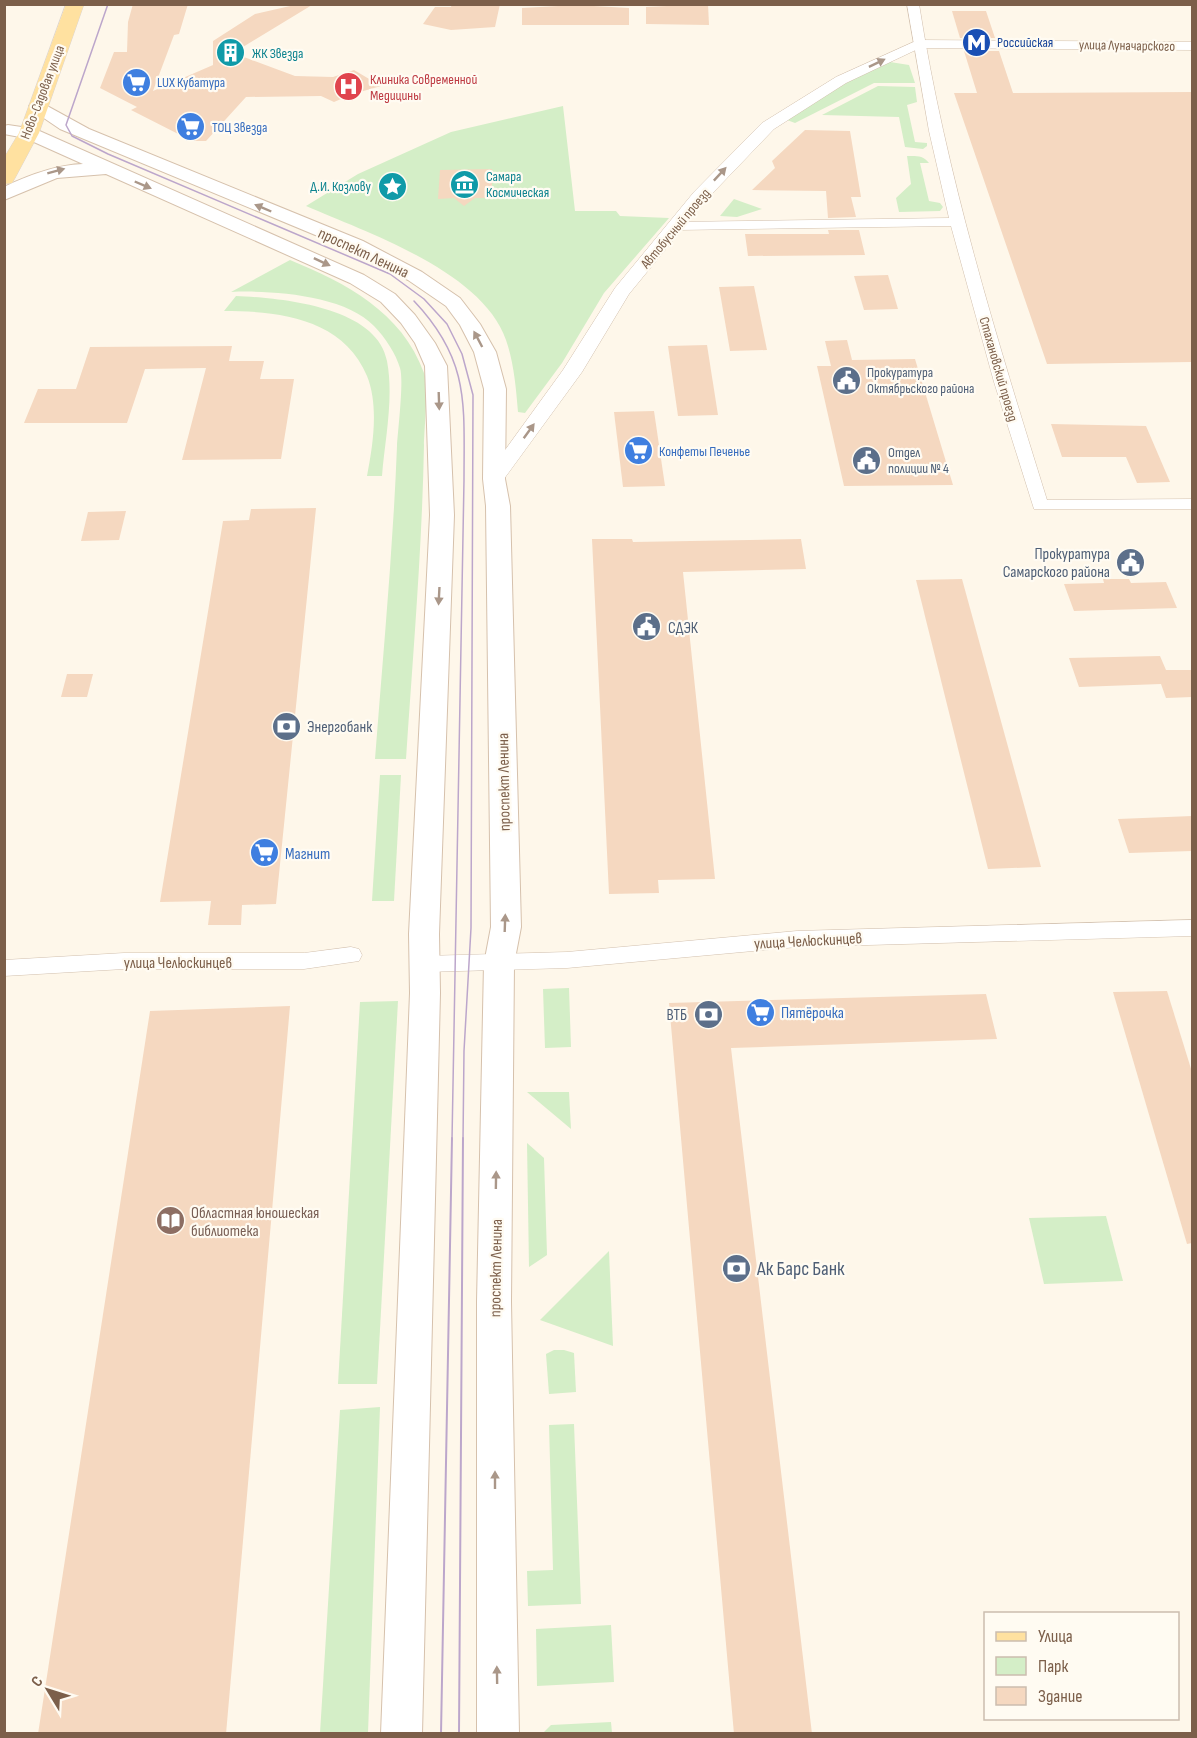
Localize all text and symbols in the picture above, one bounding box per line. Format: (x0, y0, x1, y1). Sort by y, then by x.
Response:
metro station icon: Российская (960, 26, 992, 58)
place label: Российская (997, 34, 1053, 51)
street label: улица Луначарского (1079, 36, 1175, 55)
building icon: ЖК Звезда (215, 37, 247, 69)
street label: Ново-Садовая улица (17, 43, 68, 142)
place label: ЖК Звезда (252, 45, 304, 62)
one-way arrow (869, 58, 886, 67)
supermarket icon: LUX Кубатура (120, 66, 152, 98)
hospital icon: Клиника Современной Медицины (333, 71, 365, 103)
place label: Клиника Современной Медицины (370, 71, 477, 104)
place label: LUX Кубатура (157, 74, 225, 91)
supermarket icon: ТОЦ Звезда (175, 111, 207, 143)
place label: ТОЦ Звезда (212, 119, 267, 136)
one-way arrow (47, 166, 65, 176)
one-way arrow (713, 167, 727, 182)
museum icon: Самара Космическая (449, 168, 481, 200)
place label: Самара Космическая (486, 168, 549, 201)
place icon: Д.И. Козлову (376, 170, 408, 202)
place label: Д.И. Козлову (310, 178, 372, 195)
one-way arrow (134, 180, 152, 190)
street label: Автобусный проезд (636, 185, 714, 272)
one-way arrow (254, 202, 272, 212)
street label: проспект Ленина (315, 224, 412, 283)
one-way arrow (313, 258, 330, 267)
street label: Стахановский проезд (975, 315, 1022, 423)
one-way arrow (473, 331, 483, 348)
public building icon: Прокуратура Октябрьского района (830, 364, 862, 396)
place label: Прокуратура Октябрьского района (867, 364, 974, 397)
one-way arrow (434, 392, 444, 411)
one-way arrow (523, 424, 535, 440)
supermarket icon: Конфеты Печенье (622, 435, 654, 467)
place label: Конфеты Печенье (659, 443, 750, 460)
public building icon: Отдел полиции № 4 (851, 444, 883, 476)
place label: Отдел полиции № 4 (888, 444, 949, 477)
place label: Прокуратура Самарского района (1003, 545, 1110, 582)
public building icon: Прокуратура Самарского района (1115, 546, 1147, 578)
one-way arrow (434, 587, 443, 606)
public building icon: СДЭК (631, 611, 663, 643)
place label: СДЭК (668, 619, 699, 638)
bank icon: Энергобанк (270, 710, 302, 742)
place label: Энергобанк (307, 718, 373, 737)
street label: проспект Ленина (494, 733, 515, 831)
supermarket icon: Магнит (248, 837, 280, 869)
place label: Магнит (285, 845, 330, 864)
one-way arrow (500, 913, 509, 932)
street label: улица Челюскинцев (754, 929, 863, 954)
street label: улица Челюскинцев (124, 954, 232, 973)
supermarket icon: Пятёрочка (744, 996, 776, 1028)
bank icon: ВТБ (692, 998, 724, 1030)
place label: Пятёрочка (781, 1004, 844, 1023)
place label: ВТБ (666, 1006, 687, 1025)
one-way arrow (491, 1171, 501, 1190)
place label: Областная юношеская библиотека (191, 1204, 319, 1241)
library icon: Областная юношеская библиотека (154, 1205, 186, 1237)
street label: проспект Ленина (486, 1219, 507, 1317)
bank icon: Ак Барс Банк (720, 1252, 752, 1284)
place label: Ак Барс Банк (756, 1257, 845, 1281)
one-way arrow (490, 1471, 500, 1490)
legend (984, 1612, 1179, 1720)
text: Улица (1038, 1626, 1073, 1647)
text: Парк (1038, 1656, 1069, 1677)
north arrow (18, 1660, 78, 1720)
one-way arrow (492, 1666, 502, 1685)
text: С (27, 1673, 47, 1691)
text: Здание (1038, 1686, 1083, 1707)

